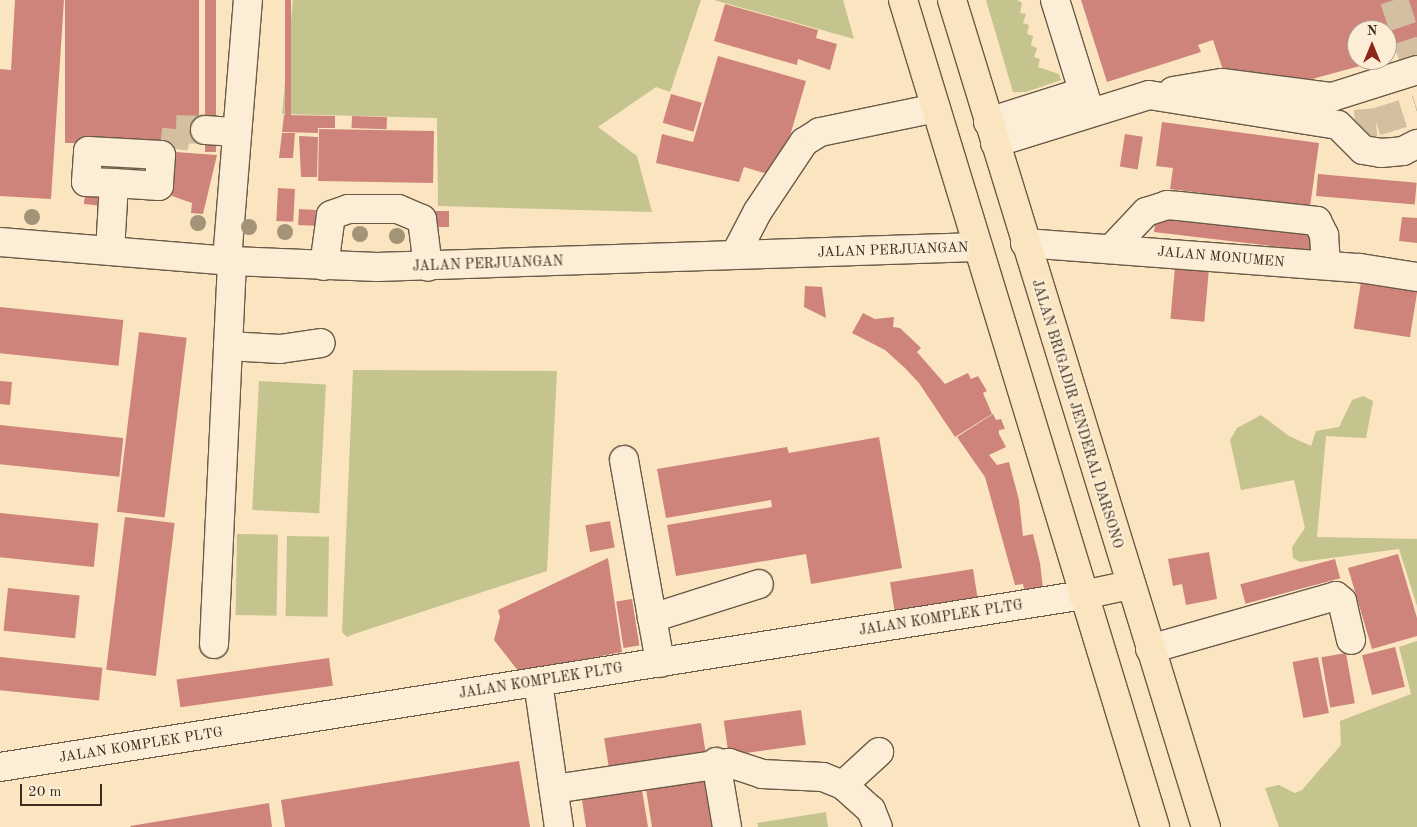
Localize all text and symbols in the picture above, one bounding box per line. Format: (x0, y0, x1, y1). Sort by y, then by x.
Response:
north arrow (1347, 20, 1397, 70)
text: N (1367, 24, 1377, 38)
street label: JALAN PERJUANGAN (817, 239, 969, 261)
street label: JALAN MONUMEN (1157, 243, 1285, 271)
street label: JALAN PERJUANGAN (412, 253, 564, 275)
street label: JALAN BRIGADIR JENDERAL DARSONO (1028, 277, 1126, 551)
street label: JALAN KOMPLEK PLTG (858, 597, 1024, 639)
street label: JALAN KOMPLEK PLTG (458, 660, 624, 702)
street label: JALAN KOMPLEK PLTG (58, 724, 224, 766)
scale bar (22, 774, 105, 806)
text: 20 m (28, 785, 62, 800)

